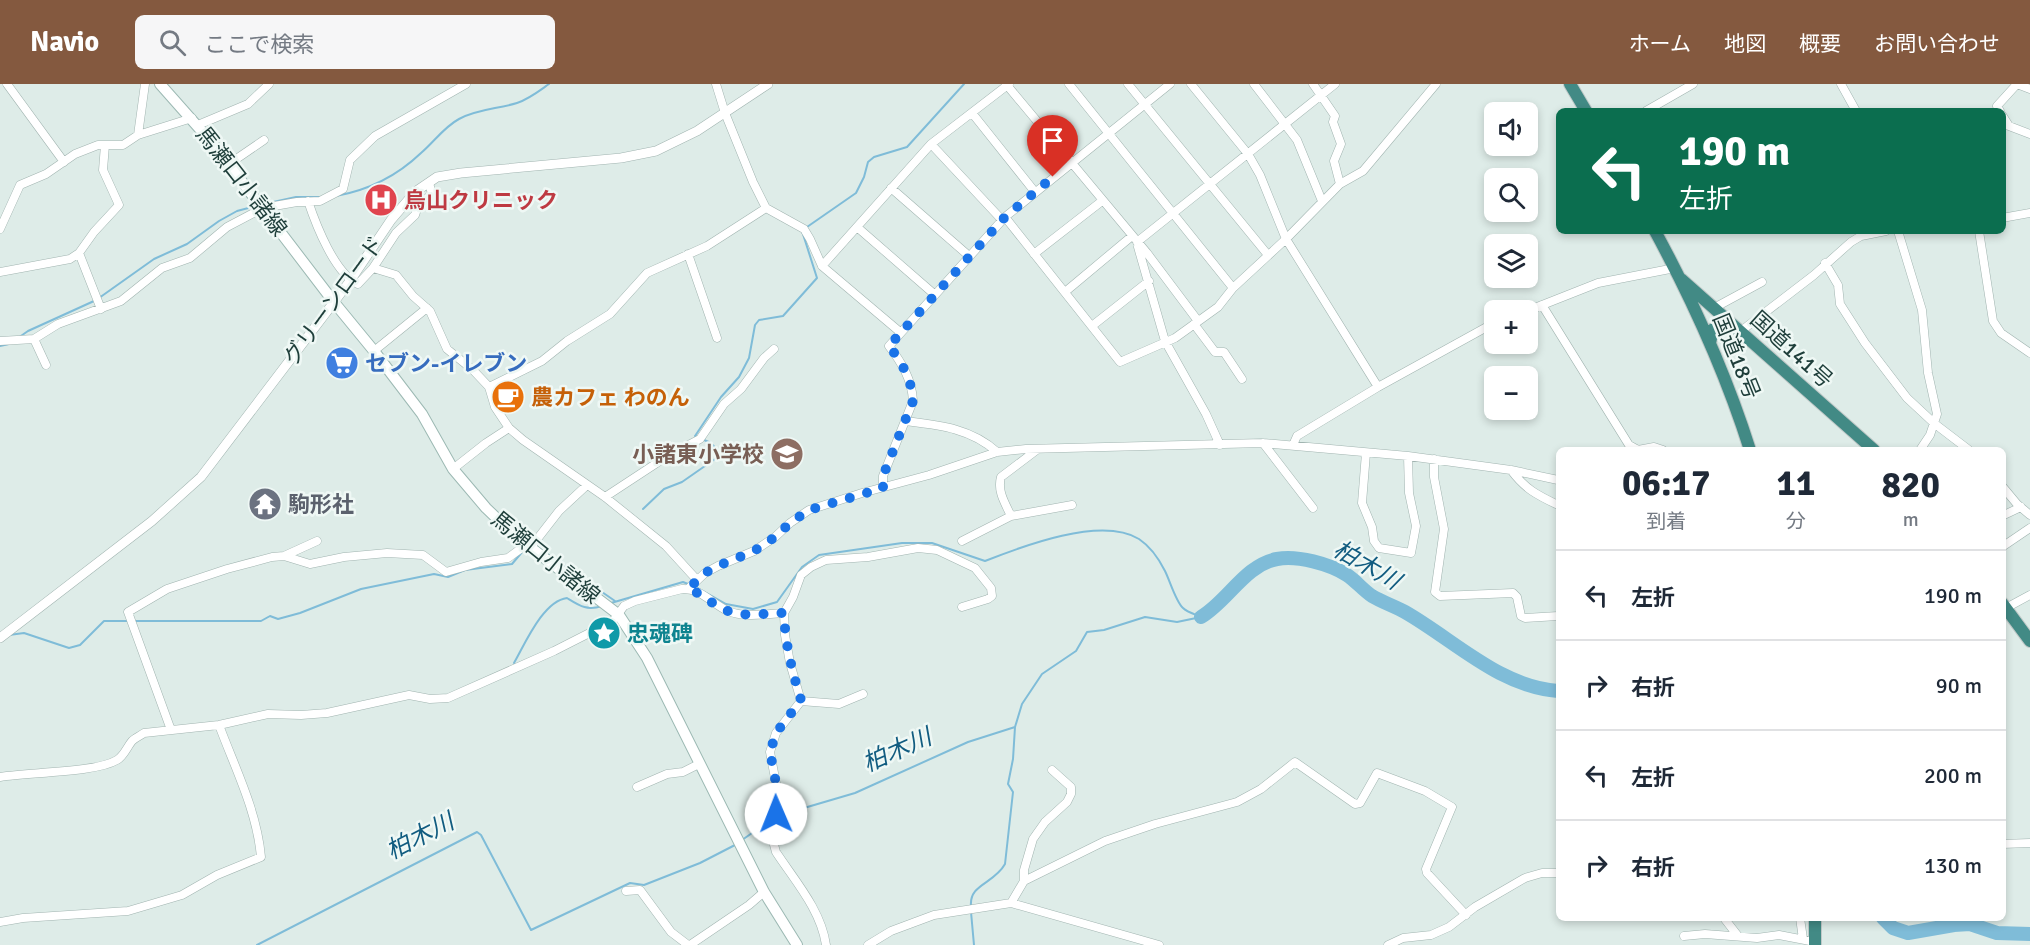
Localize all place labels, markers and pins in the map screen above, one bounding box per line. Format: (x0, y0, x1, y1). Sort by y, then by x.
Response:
pin (1027, 115, 1078, 177)
hospital icon: 烏山クリニック (363, 182, 399, 218)
place label: 烏山クリニック (404, 187, 558, 214)
supermarket icon: セブン-イレブン (324, 345, 360, 381)
place label: セブン-イレブン (365, 350, 527, 377)
cafe icon: 農カフェ わのん (490, 379, 526, 415)
place label: 農カフェ わのん (531, 384, 690, 411)
school or university icon: 小諸東小学校 (769, 436, 805, 472)
place label: 小諸東小学校 (632, 441, 764, 468)
temple icon: 駒形社 (247, 486, 283, 522)
place label: 駒形社 (288, 491, 354, 518)
place icon: 忠魂碑 (586, 615, 622, 651)
place label: 忠魂碑 (627, 620, 693, 647)

